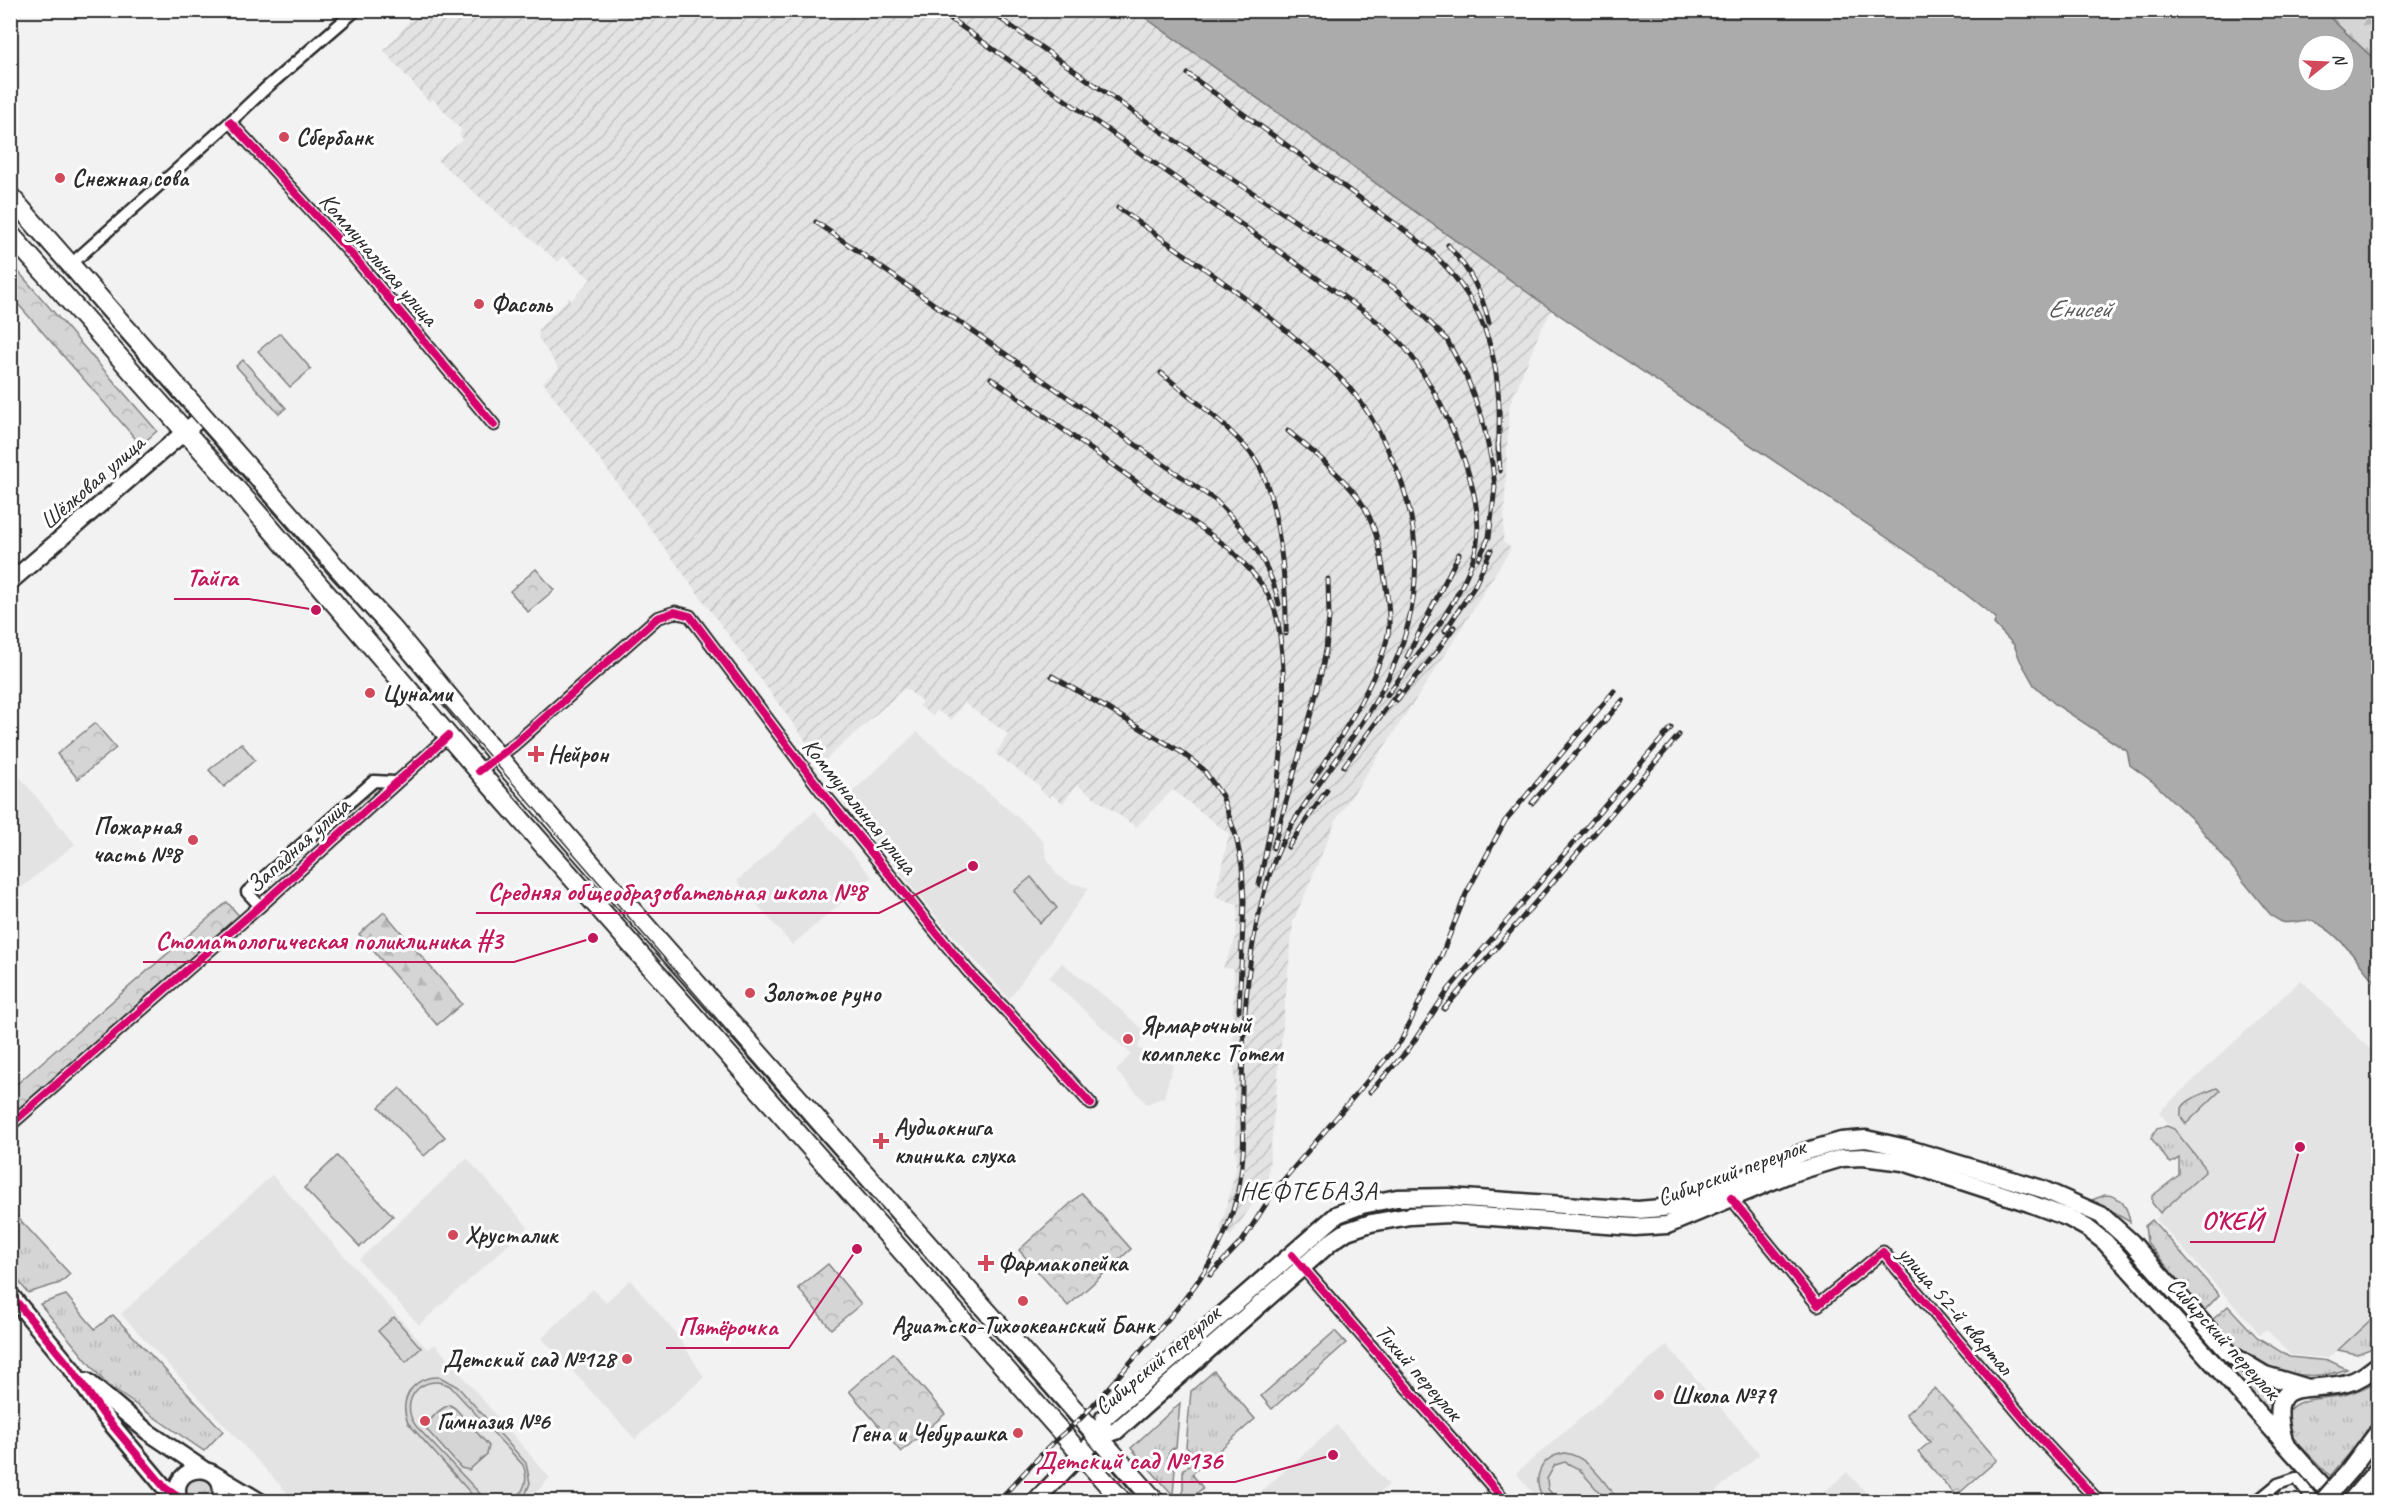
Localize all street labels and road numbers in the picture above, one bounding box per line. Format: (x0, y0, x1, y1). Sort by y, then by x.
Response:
street label: Коммунальная улица (313, 186, 446, 333)
street label: Шёлковая улица (33, 427, 152, 536)
street label: Коммунальная улица (796, 732, 925, 881)
street label: Западная улица (240, 790, 357, 899)
street label: Сибирский переулок (1653, 1131, 1811, 1213)
street label: улица 52-й квартал (1890, 1238, 2022, 1382)
street label: Сибирский переулок (2161, 1270, 2289, 1407)
street label: Сибирский переулок (1088, 1297, 1228, 1421)
street label: Тихий переулок (1369, 1317, 1471, 1428)

